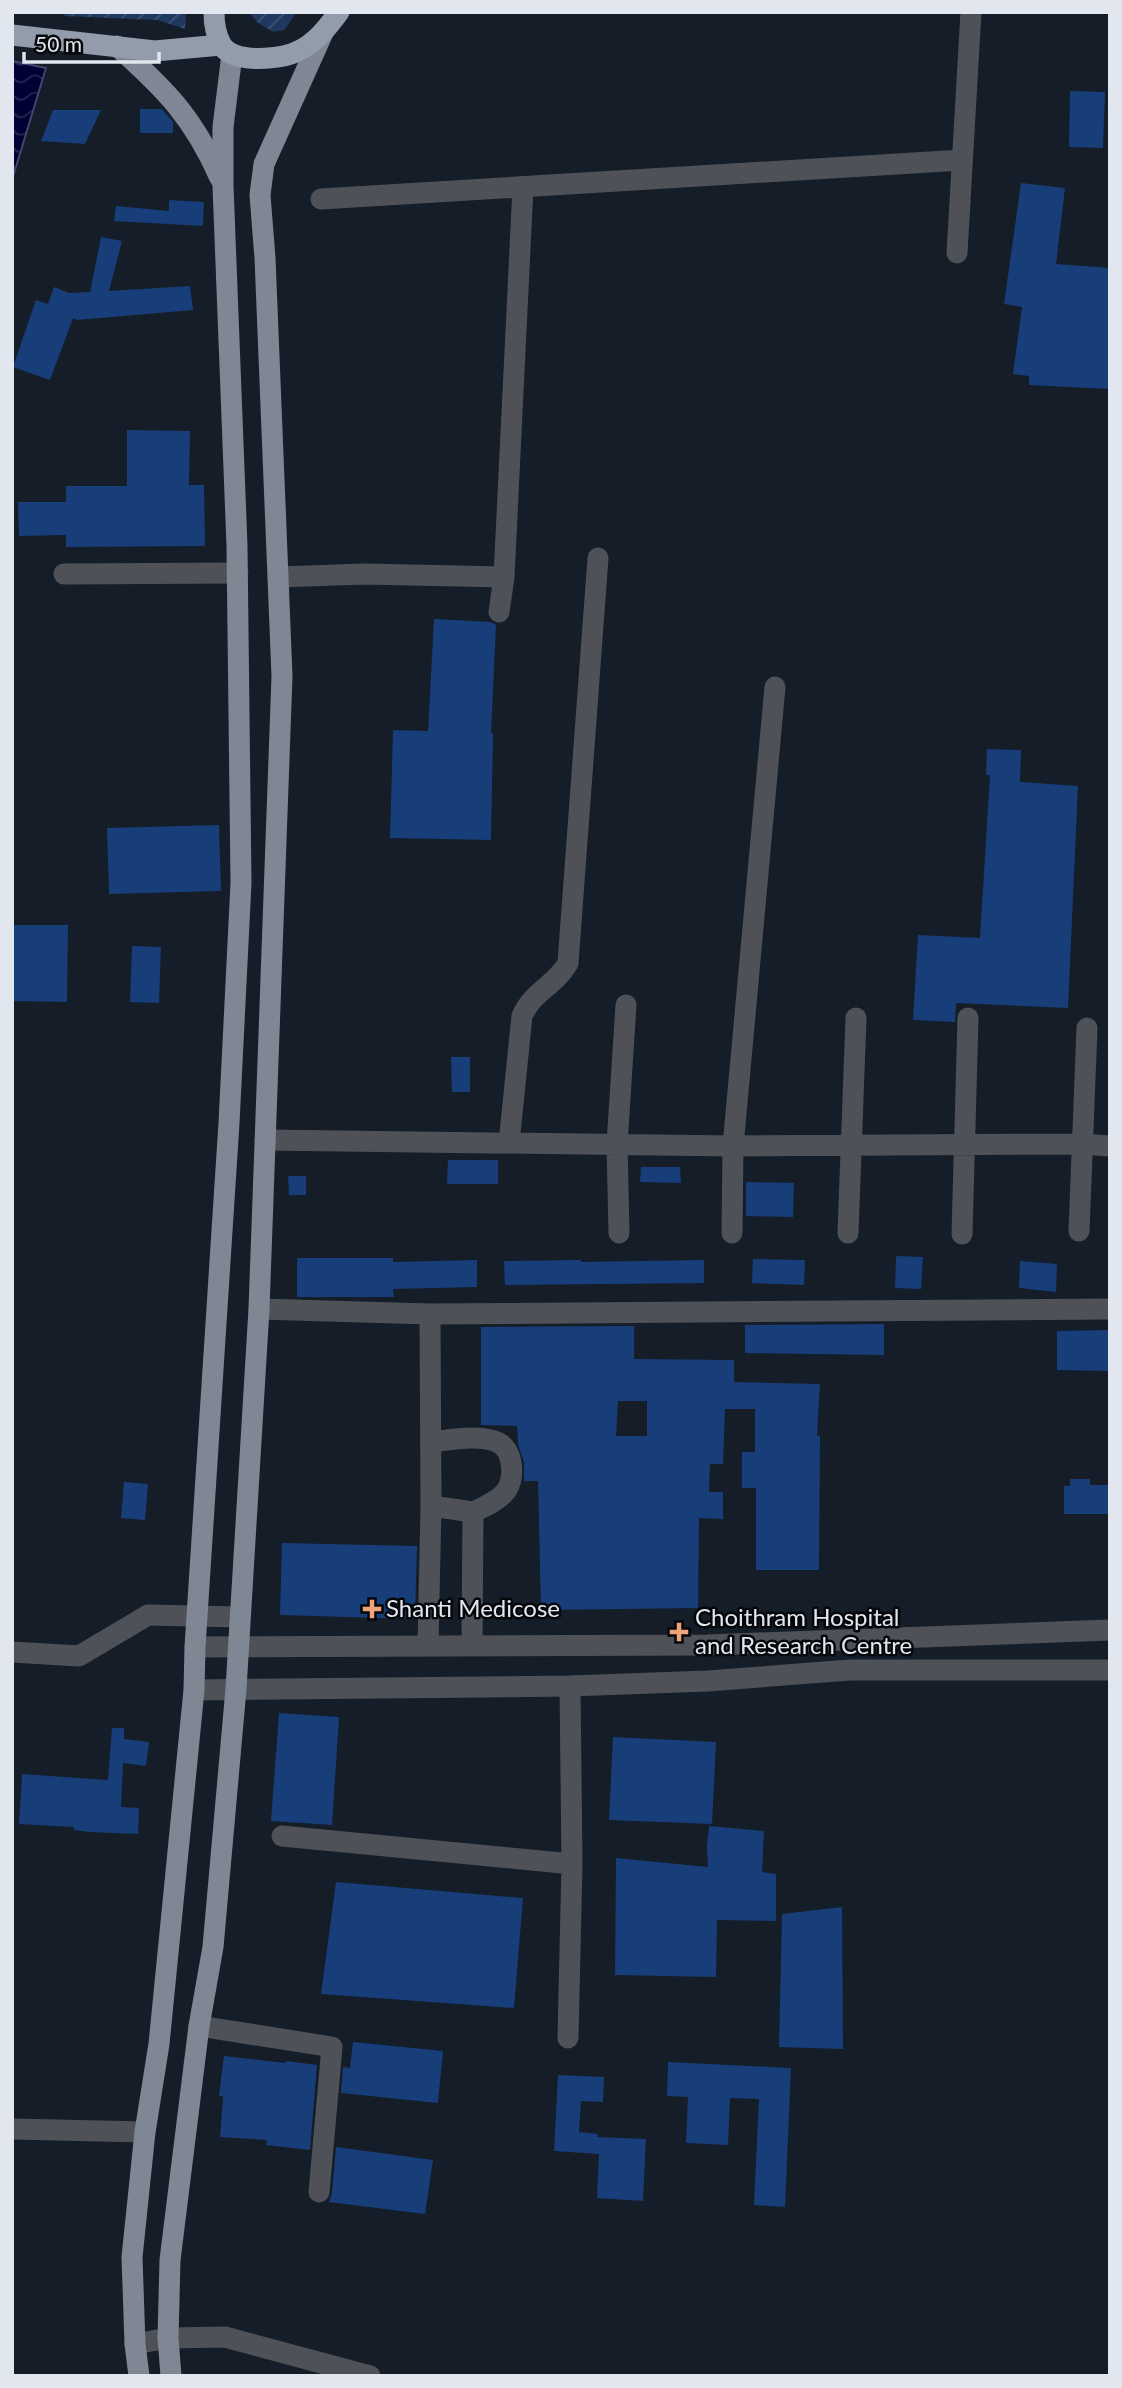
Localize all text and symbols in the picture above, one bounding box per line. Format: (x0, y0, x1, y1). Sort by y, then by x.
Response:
scale bar (24, 21, 159, 65)
text: 50 m (35, 31, 82, 56)
place label: Shanti Medicose (386, 1593, 560, 1622)
marker: Shanti Medicose (364, 1601, 380, 1617)
place label: Choithram Hospital and Research Centre (695, 1602, 912, 1659)
marker: Choithram Hospital and Research Centre (669, 1622, 689, 1642)

